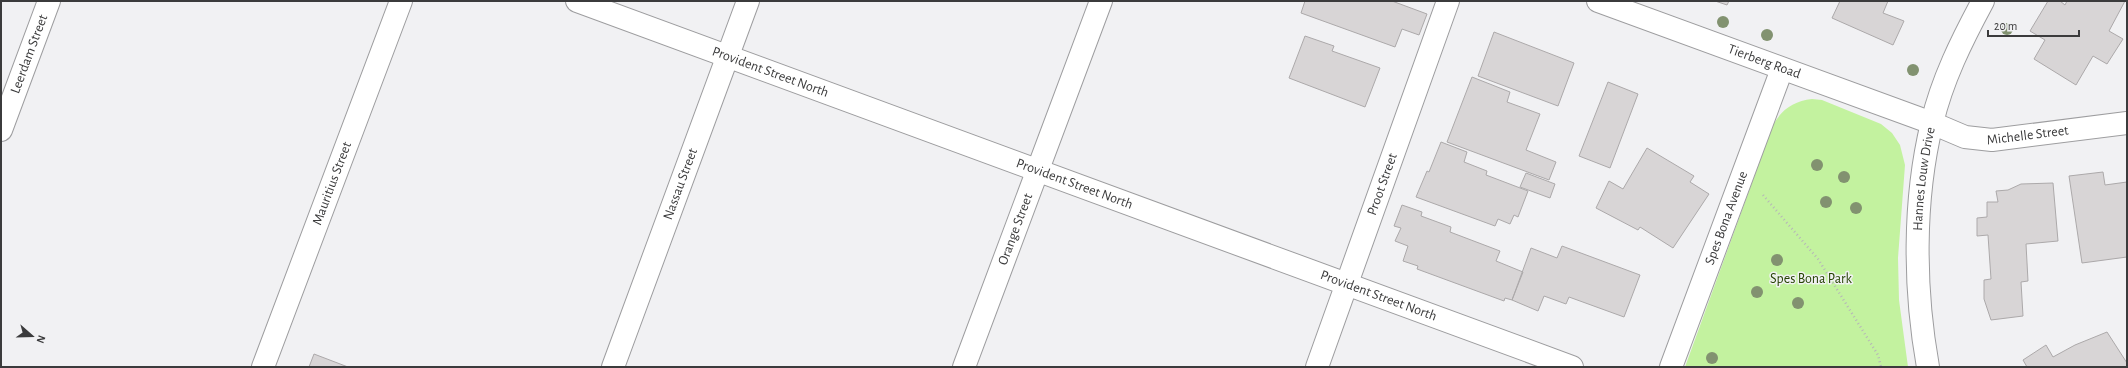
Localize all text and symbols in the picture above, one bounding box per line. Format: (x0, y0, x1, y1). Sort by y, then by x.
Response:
street label: Leerdam Street (8, 12, 51, 96)
scale bar (1988, 12, 2079, 38)
text: 20 m (1994, 20, 2017, 32)
street label: Tierberg Road (1726, 42, 1803, 81)
street label: Provident Street North (710, 44, 830, 100)
street label: Michelle Street (1986, 123, 2070, 148)
street label: Hannes Louw Drive (1911, 126, 1938, 231)
street label: Mauritius Street (310, 140, 354, 227)
street label: Nassau Street (661, 146, 700, 222)
street label: Proot Street (1365, 151, 1400, 217)
street label: Provident Street North (1014, 156, 1135, 212)
street label: Spes Bona Avenue (1703, 169, 1750, 267)
street label: Orange Street (996, 191, 1036, 267)
street label: Provident Street North (1318, 268, 1439, 324)
park label: Spes Bona Park (1770, 272, 1853, 286)
north arrow (12, 316, 52, 356)
text: N (34, 334, 47, 345)

